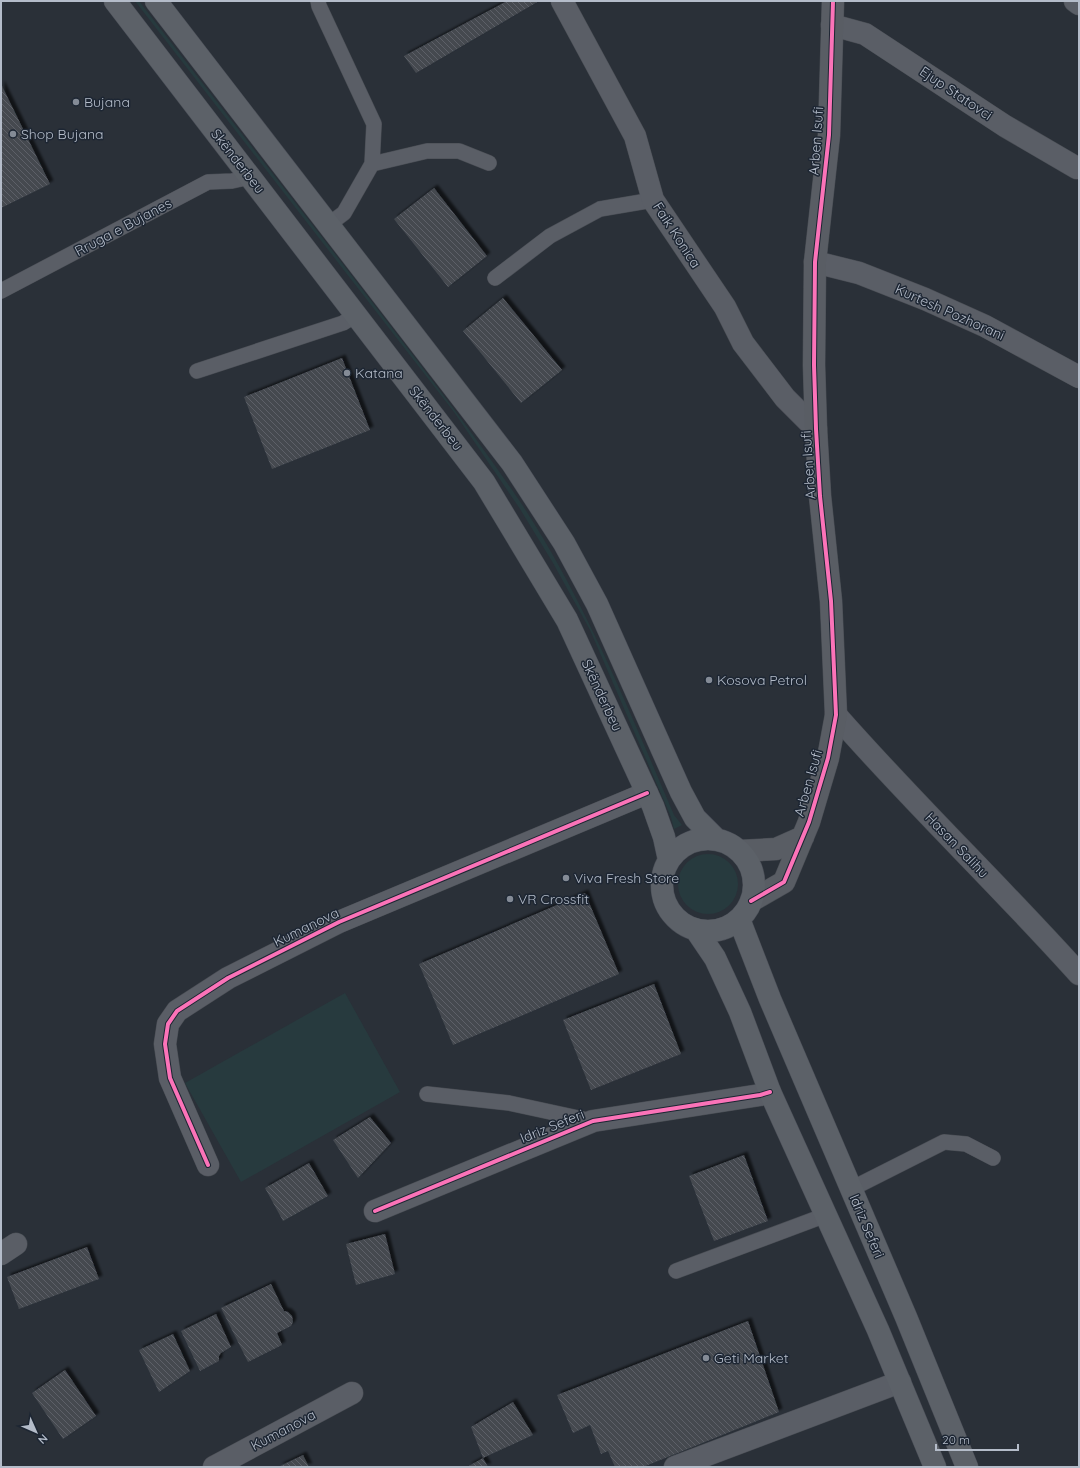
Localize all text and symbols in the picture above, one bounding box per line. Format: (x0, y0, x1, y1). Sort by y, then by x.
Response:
street label: Ejup Statovci (916, 62, 996, 124)
place label: Bujana (84, 93, 130, 111)
marker: Bujana (71, 97, 81, 107)
street label: Arben Isufi (805, 106, 827, 176)
place label: Shop Bujana (21, 125, 104, 143)
street label: Skënderbeu (207, 125, 269, 197)
marker: Shop Bujana (8, 129, 18, 139)
street label: Rruga e Bujanes (71, 194, 175, 260)
street label: Faik Konica (649, 199, 705, 271)
street label: Kurtesh Pozhorani (892, 280, 1008, 344)
place label: Katana (355, 364, 403, 382)
marker: Katana (342, 368, 352, 378)
street label: Skënderbeu (405, 382, 467, 454)
street label: Arben Isufi (797, 430, 819, 500)
street label: Skënderbeu (578, 656, 626, 734)
place label: Kosova Petrol (717, 671, 807, 689)
marker: Kosova Petrol (704, 675, 714, 685)
street label: Arben Isufi (790, 747, 826, 819)
street label: Hasan Salihu (921, 808, 993, 882)
place label: Viva Fresh Store (574, 869, 679, 887)
marker: Viva Fresh Store (561, 873, 571, 883)
place label: VR Crossfit (518, 890, 589, 908)
marker: VR Crossfit (505, 894, 515, 904)
street label: Kumanova (270, 903, 342, 951)
street label: Idriz Seferi (517, 1105, 587, 1147)
street label: Idriz Seferi (846, 1191, 888, 1261)
place label: Geti Market (714, 1349, 789, 1367)
marker: Geti Market (701, 1353, 711, 1363)
street label: Kumanova (247, 1405, 319, 1455)
north arrow (16, 1412, 56, 1452)
scale bar (936, 1426, 1018, 1452)
text: N (35, 1431, 51, 1447)
text: 20 m (942, 1432, 970, 1447)

